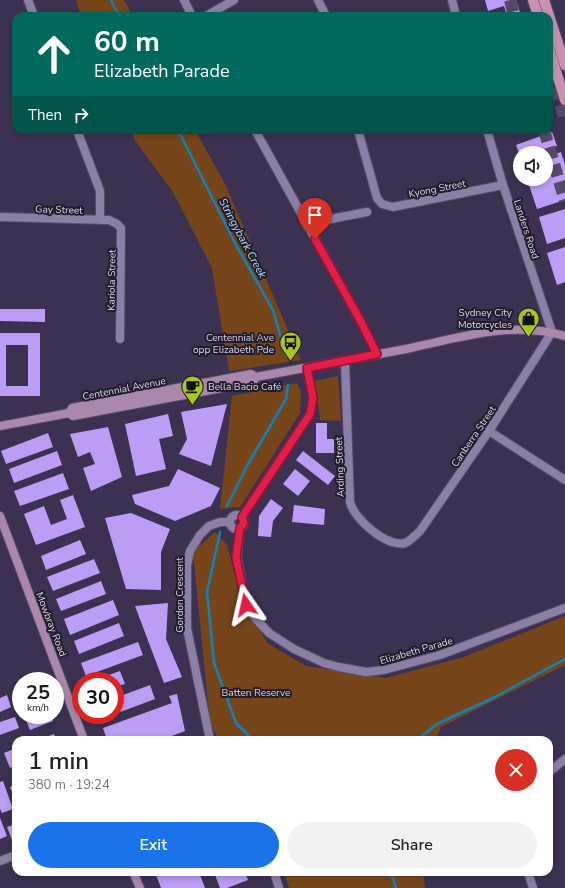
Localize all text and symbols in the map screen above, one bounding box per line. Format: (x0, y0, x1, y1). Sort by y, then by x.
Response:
text: 60 m (94, 23, 160, 61)
icon: ahead (28, 28, 80, 80)
text: Elizabeth Parade (94, 59, 229, 83)
icon: right (70, 104, 92, 126)
text: Then (28, 105, 62, 125)
map controls (513, 146, 553, 186)
button: sound (513, 146, 553, 186)
street label: Kyong Street (407, 176, 467, 201)
water label: Stringybark Creek (215, 196, 270, 281)
pin (298, 198, 332, 239)
street label: Landers Road (510, 198, 542, 261)
street label: Gay Street (35, 202, 83, 218)
icon: arrive (304, 204, 326, 226)
street label: Kariola Street (104, 249, 120, 311)
shop icon: Sydney City Motorcycles (515, 305, 541, 338)
place label: Sydney City Motorcycles (458, 306, 513, 332)
bus stop icon: Centennial Ave opp Elizabeth Pde (277, 330, 303, 363)
place label: Centennial Ave opp Elizabeth Pde (193, 331, 274, 357)
cafe icon: Bella Bacio Café (179, 373, 205, 406)
street label: Centennial Avenue (81, 374, 167, 404)
place label: Bella Bacio Café (208, 380, 281, 394)
street label: Canberra Street (448, 403, 500, 470)
street label: Arding Street (332, 436, 348, 497)
street label: Gordon Crescent (173, 557, 187, 633)
position arrow (225, 584, 267, 626)
street label: Mowbray Road (32, 590, 70, 659)
street label: Elizabeth Parade (378, 634, 454, 668)
speed limit sign: 30 (72, 672, 124, 724)
text: 25 (26, 679, 50, 706)
park label: Batten Reserve (222, 686, 290, 700)
text: km/h (27, 701, 49, 715)
text: 1 min (28, 745, 89, 777)
button: close (495, 749, 537, 791)
text: 380 m · 19:24 (28, 776, 110, 794)
button: Exit (28, 822, 279, 868)
button: Share (287, 822, 537, 868)

